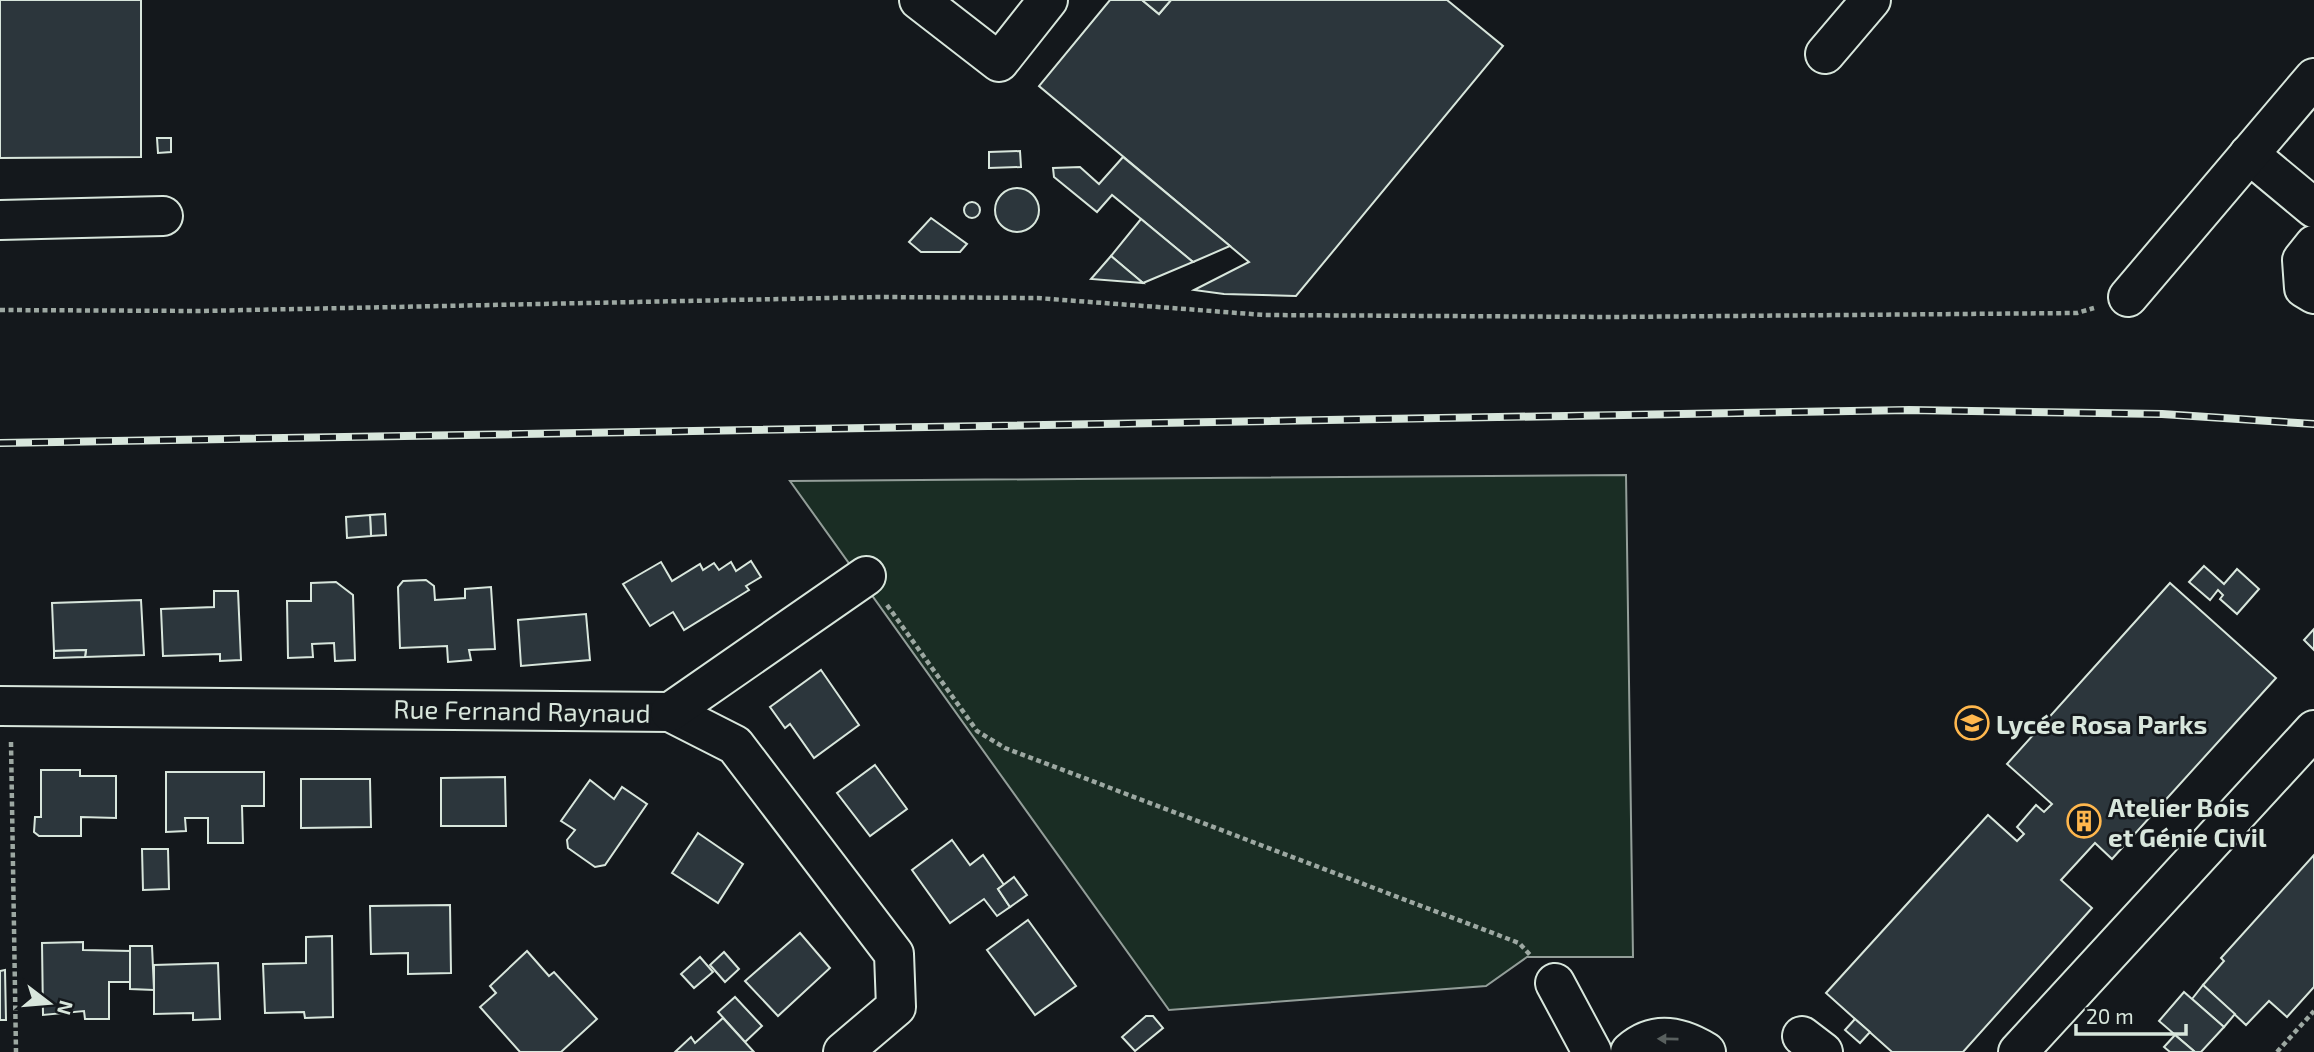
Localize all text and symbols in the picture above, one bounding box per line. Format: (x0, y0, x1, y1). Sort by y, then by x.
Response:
street label: Rue Fernand Raynaud (393, 692, 651, 728)
school or university icon: Lycée Rosa Parks (1953, 704, 1991, 742)
place label: Lycée Rosa Parks (1996, 708, 2207, 740)
place label: Atelier Bois et Génie Civil (2108, 791, 2267, 852)
building icon: Atelier Bois et Génie Civil (2065, 802, 2103, 840)
north arrow (14, 968, 84, 1038)
scale bar (2076, 992, 2186, 1036)
text: N (53, 998, 79, 1018)
text: 20 m (2086, 1003, 2134, 1028)
one-way arrow (1657, 1033, 1679, 1045)

